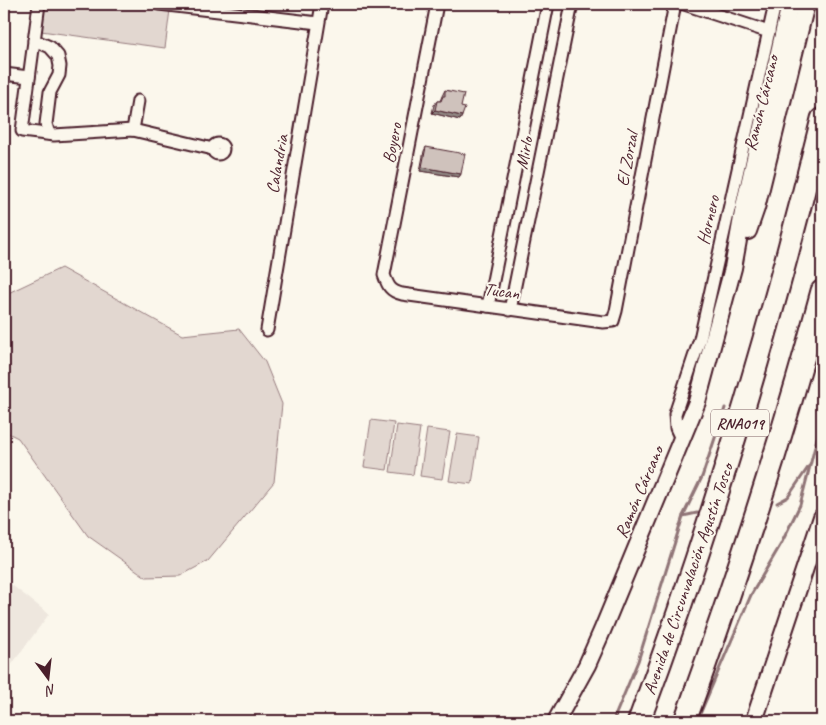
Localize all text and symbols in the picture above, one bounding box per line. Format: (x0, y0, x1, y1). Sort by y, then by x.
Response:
street label: Ramón Cárcano (739, 51, 784, 153)
street label: Boyero (377, 119, 407, 165)
street label: El Zorzal (611, 127, 644, 188)
street label: Calandria (261, 132, 293, 195)
street label: Mirlo (510, 133, 538, 171)
street label: Hornero (692, 192, 725, 247)
street label: Tucan (483, 278, 522, 304)
road number: RNA019 (711, 409, 769, 436)
street label: Ramón Cárcano (610, 441, 669, 541)
street label: Avenida de Circunvalación Agustín Tosco (638, 459, 738, 697)
north arrow (22, 652, 72, 702)
text: N (43, 681, 58, 700)

